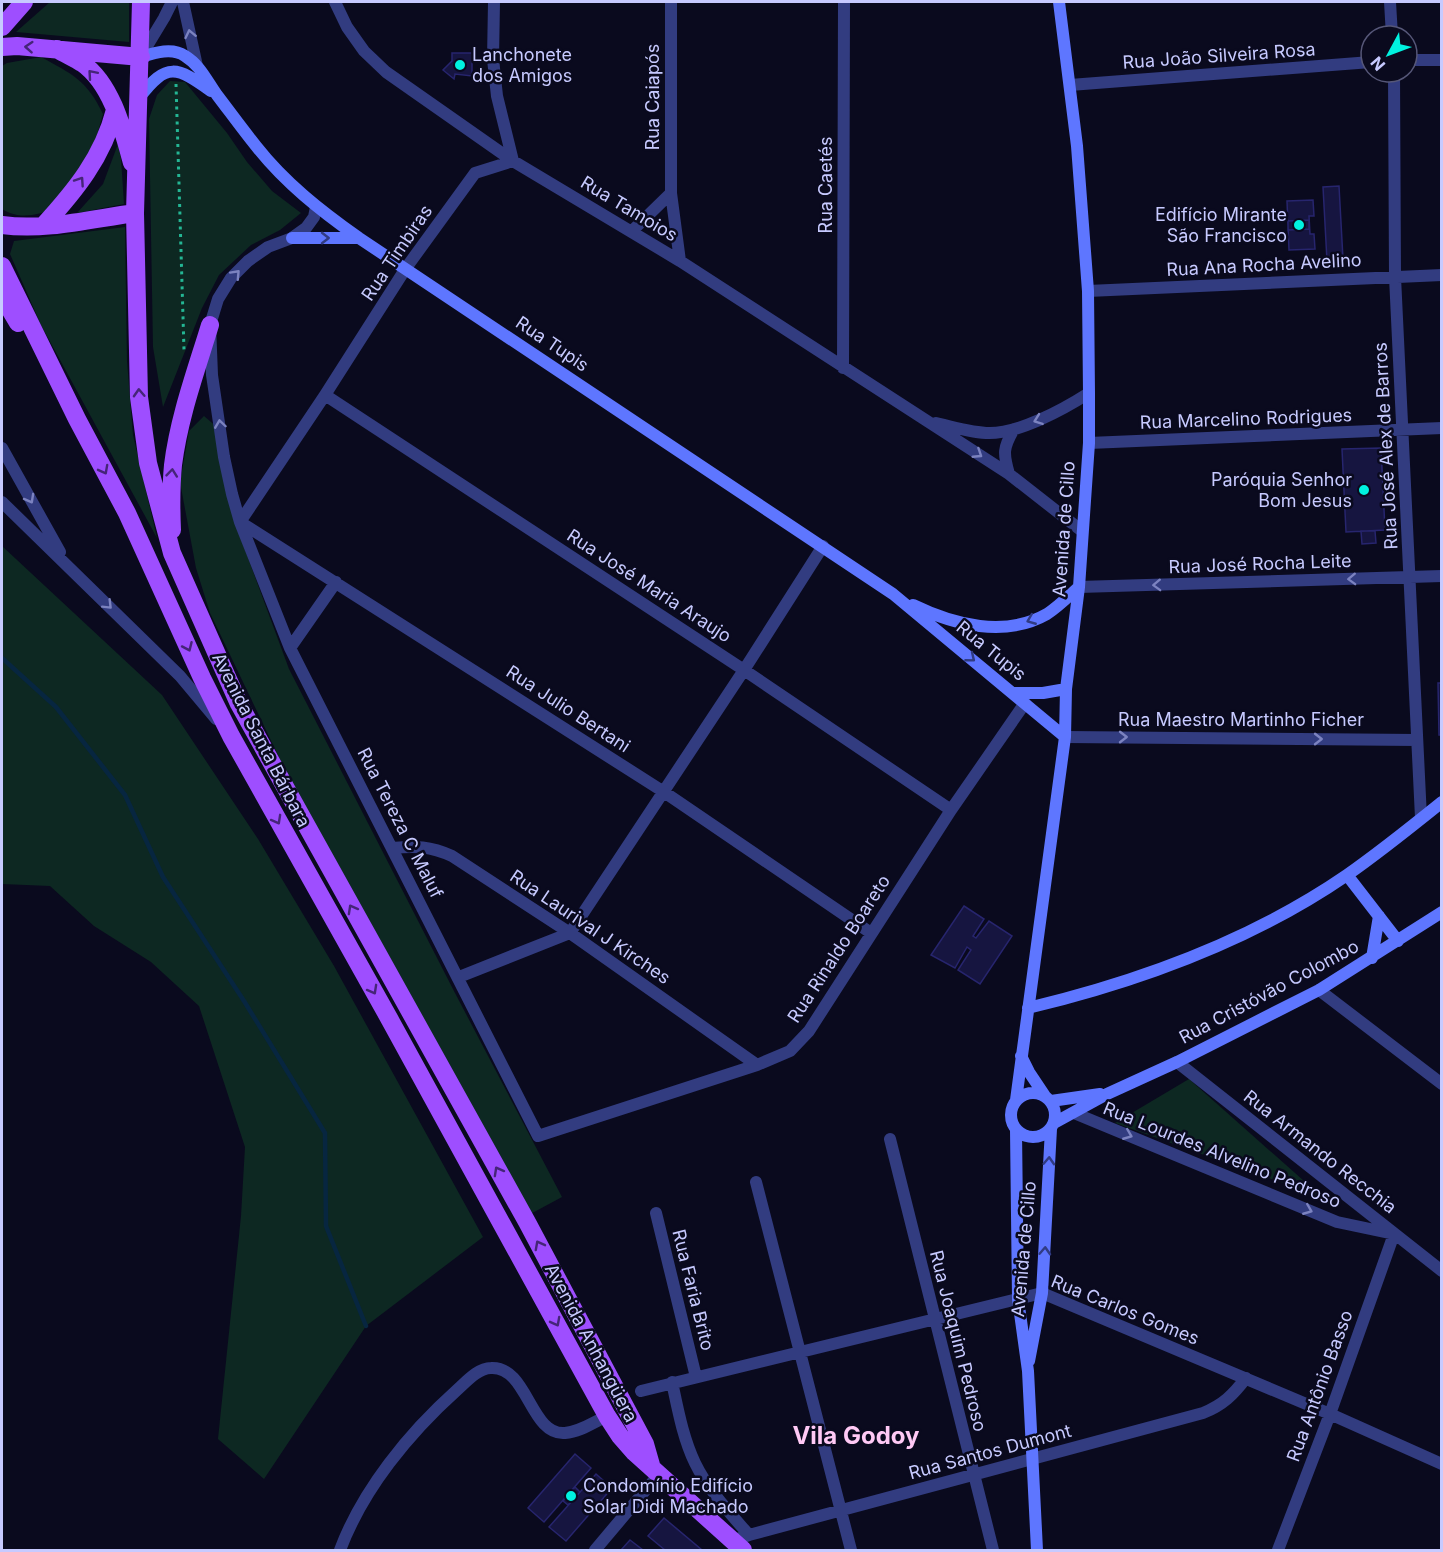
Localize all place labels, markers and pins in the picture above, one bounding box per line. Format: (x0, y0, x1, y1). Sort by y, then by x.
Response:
place label: Lanchonete dos Amigos (472, 44, 572, 86)
marker: Lanchonete dos Amigos (453, 58, 467, 72)
place label: Edifício Mirante São Francisco (1155, 204, 1287, 246)
marker: Edifício Mirante São Francisco (1292, 218, 1306, 232)
place label: Paróquia Senhor Bom Jesus (1211, 469, 1352, 511)
marker: Paróquia Senhor Bom Jesus (1357, 483, 1371, 497)
place label: Condomínio Edifício Solar Didi Machado (583, 1475, 753, 1517)
marker: Condomínio Edifício Solar Didi Machado (564, 1489, 578, 1503)

